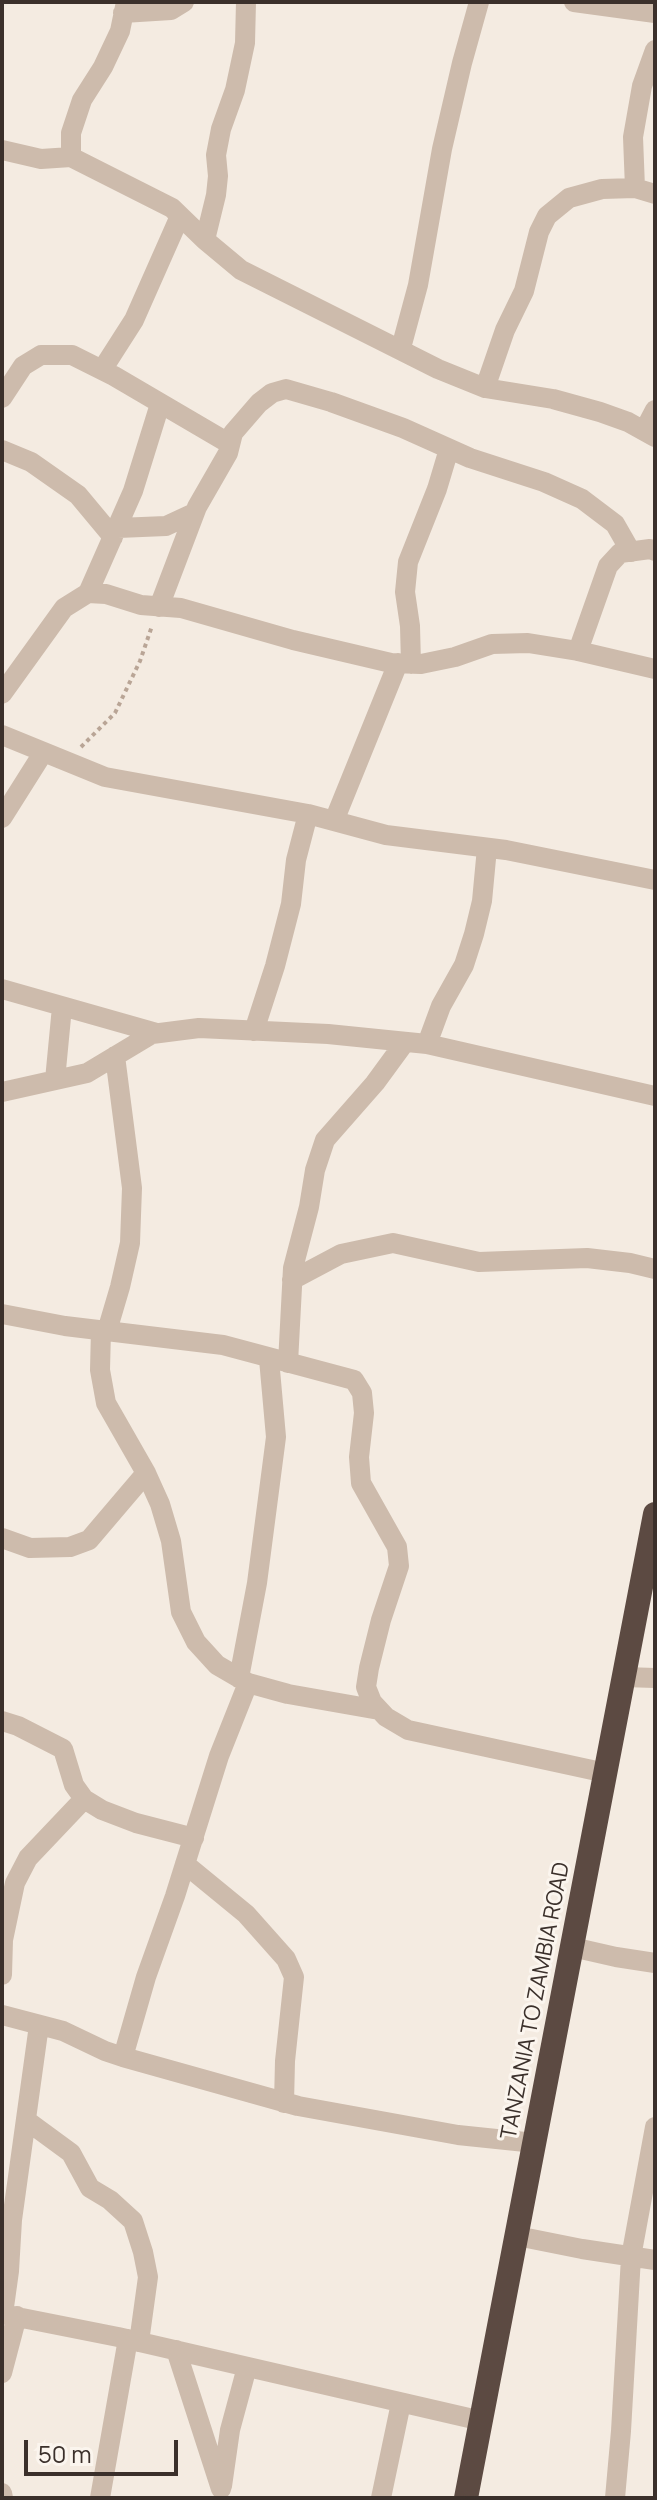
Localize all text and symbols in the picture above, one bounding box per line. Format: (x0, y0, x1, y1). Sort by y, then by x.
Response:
street label: TANZANIA TO ZAMBIA ROAD (496, 1860, 576, 2142)
scale bar (28, 2424, 182, 2474)
text: 50 m (38, 2437, 92, 2470)

